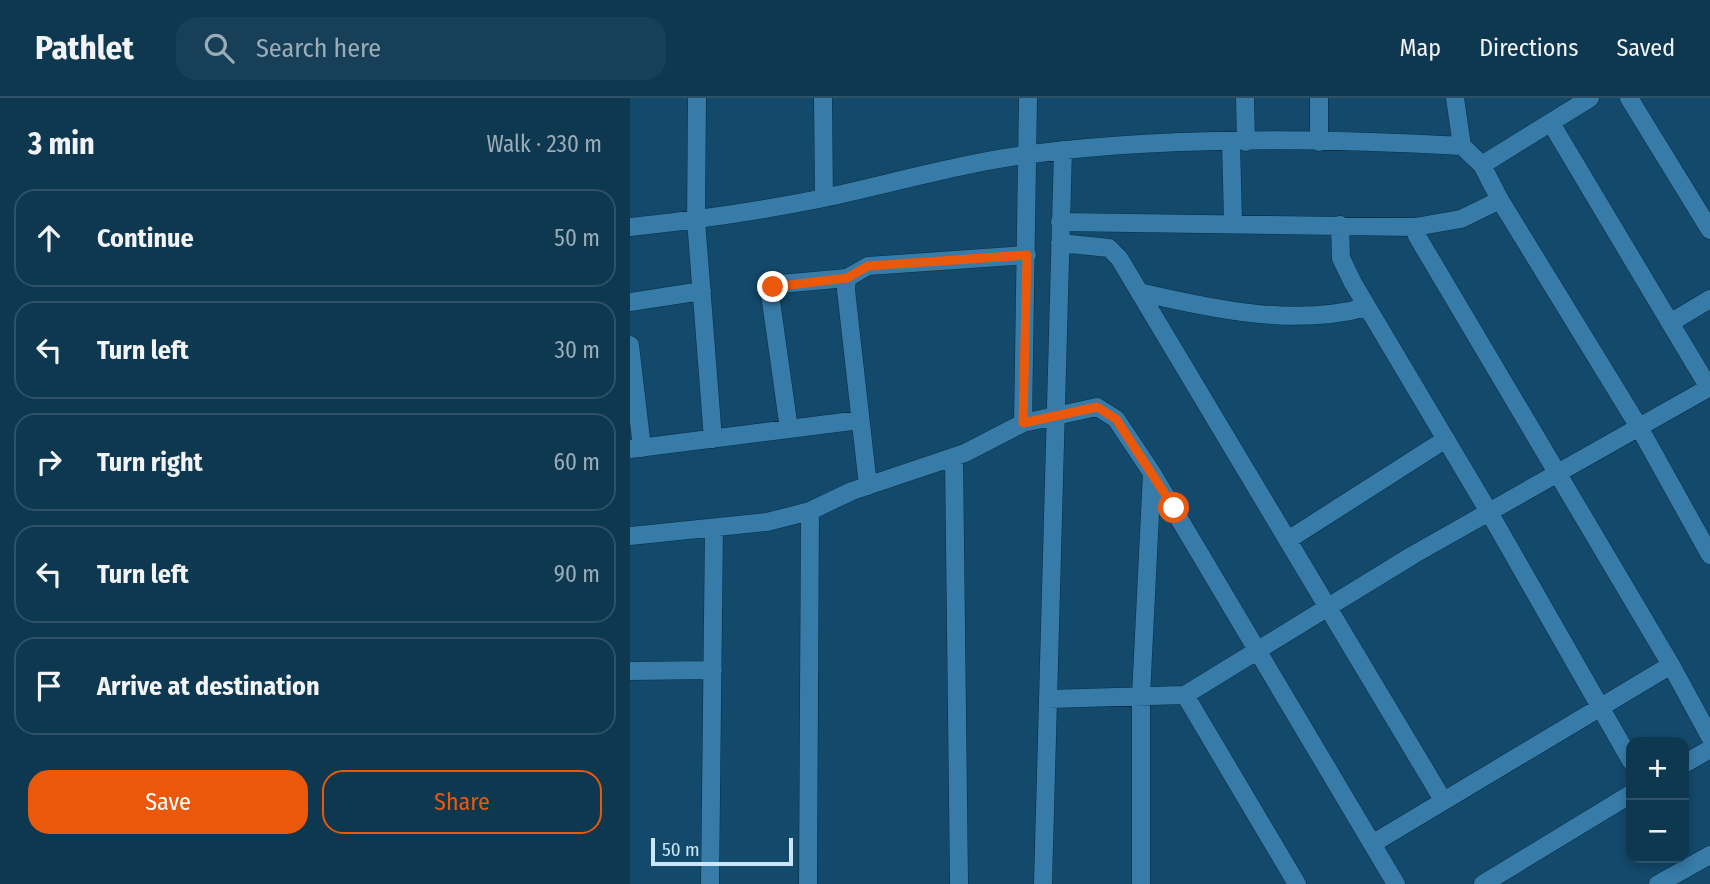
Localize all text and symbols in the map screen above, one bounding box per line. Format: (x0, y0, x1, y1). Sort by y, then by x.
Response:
search box (176, 17, 666, 80)
text: Pathlet (35, 28, 134, 68)
icon: search (200, 29, 238, 67)
text: Search here (256, 33, 381, 64)
text: Map (1400, 34, 1441, 62)
text: Directions (1479, 34, 1578, 62)
text: Saved (1616, 34, 1675, 62)
text: 3 min (28, 126, 95, 162)
text: Walk · 230 m (486, 130, 602, 158)
icon: ahead (30, 219, 68, 257)
text: Continue (97, 223, 194, 254)
text: 50 m (554, 224, 600, 252)
route end (757, 271, 788, 302)
icon: left (30, 331, 68, 369)
text: Turn left (97, 335, 189, 366)
text: 30 m (555, 336, 600, 364)
icon: right (30, 443, 68, 481)
text: Turn right (97, 447, 203, 478)
text: 60 m (554, 448, 600, 476)
route start (1158, 492, 1189, 523)
icon: left (30, 555, 68, 593)
text: Turn left (97, 559, 189, 590)
text: 90 m (554, 560, 600, 588)
icon: arrive (30, 667, 68, 705)
text: Arrive at destination (97, 671, 320, 702)
map controls (1626, 737, 1689, 863)
button: + (1626, 737, 1689, 800)
button: Save (28, 770, 308, 834)
button: Share (322, 770, 602, 834)
button: − (1626, 800, 1689, 863)
scale bar (651, 835, 793, 867)
text: 50 m (662, 838, 700, 861)

